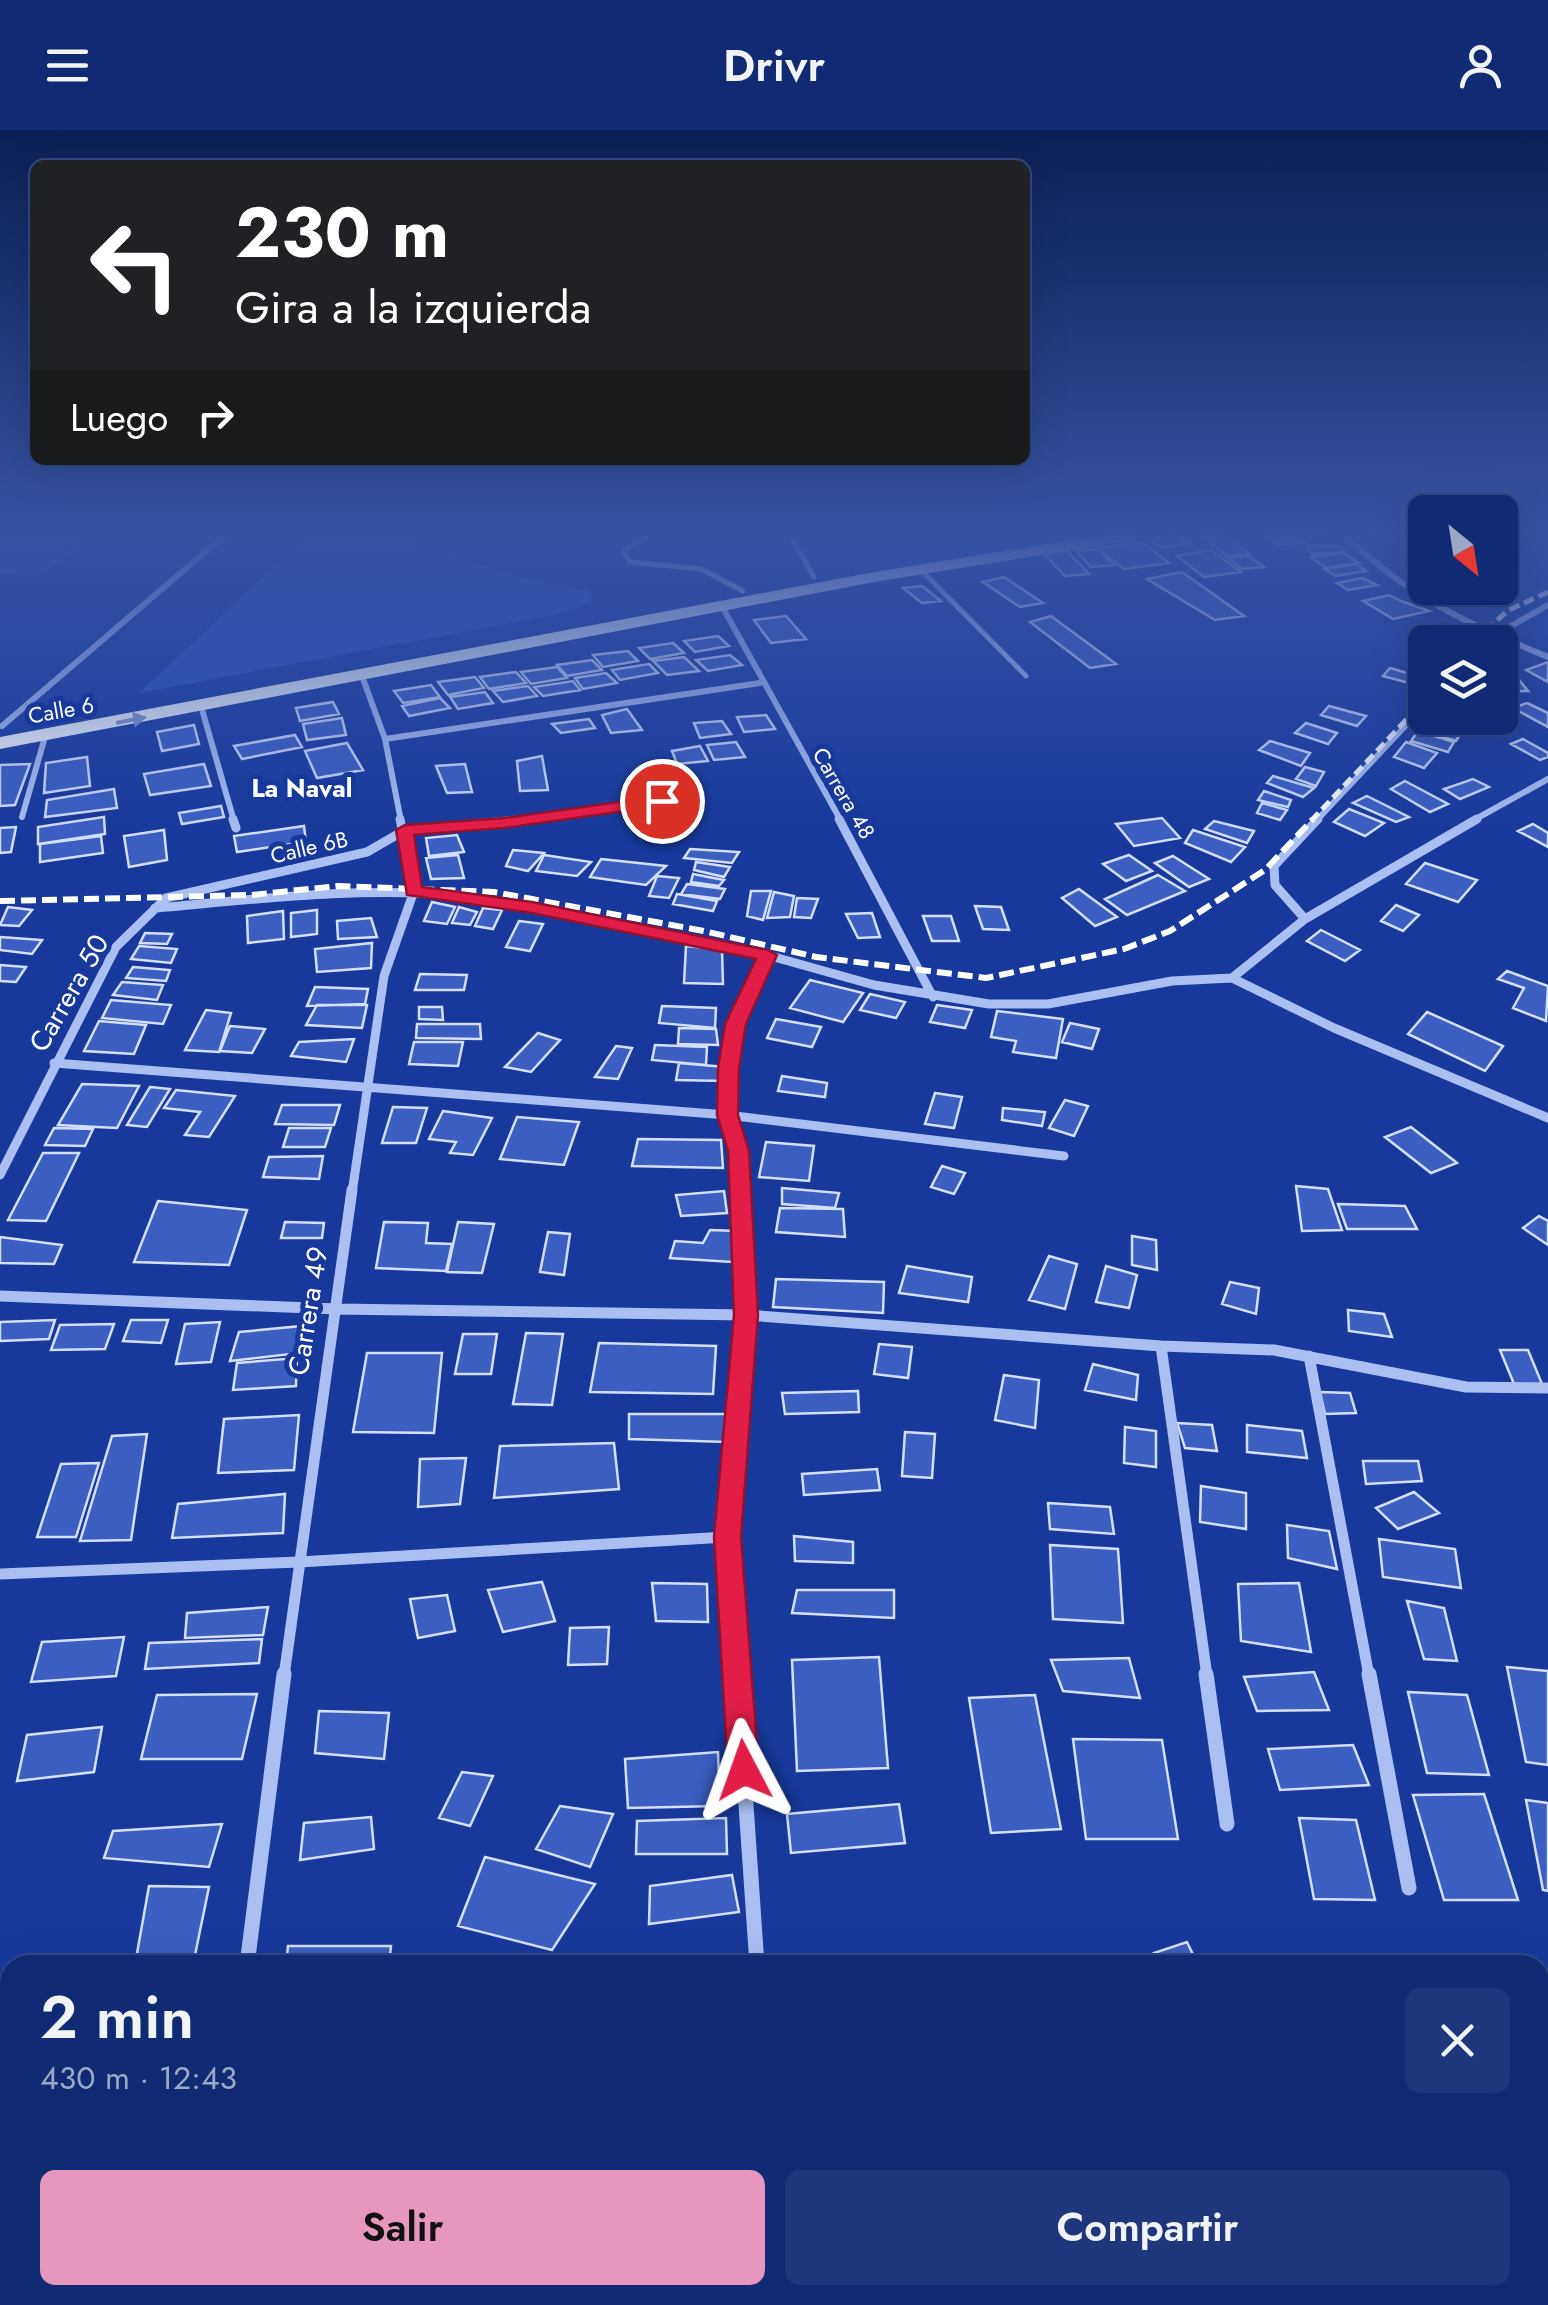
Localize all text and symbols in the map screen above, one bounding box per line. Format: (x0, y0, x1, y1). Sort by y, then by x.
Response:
text: Drivr (723, 33, 825, 98)
icon: menu (40, 38, 95, 93)
icon: person (1453, 38, 1508, 93)
text: 230 m (235, 182, 449, 283)
icon: left (70, 200, 200, 330)
text: Gira a la izquierda (235, 275, 591, 340)
text: Luego (70, 390, 168, 445)
icon: right (188, 390, 243, 445)
north arrow (1408, 495, 1518, 605)
map controls (1408, 495, 1518, 735)
button: layers (1408, 625, 1518, 735)
street label: Calle 6 (26, 688, 96, 732)
one-way arrow (115, 712, 146, 728)
street label: Carrera 48 (805, 741, 883, 845)
pin (620, 759, 705, 844)
district label: La Naval (252, 770, 352, 806)
icon: arrive (635, 774, 690, 829)
street label: Calle 6B (267, 823, 351, 871)
street label: Carrera 50 (19, 926, 119, 1060)
street label: Carrera 49 (278, 1244, 338, 1378)
position arrow (692, 1718, 796, 1822)
text: 2 min (40, 1974, 194, 2061)
button: close (1405, 1988, 1510, 2093)
text: 430 m · 12:43 (40, 2055, 237, 2101)
button: Salir (40, 2170, 765, 2285)
button: Compartir (785, 2170, 1510, 2285)

